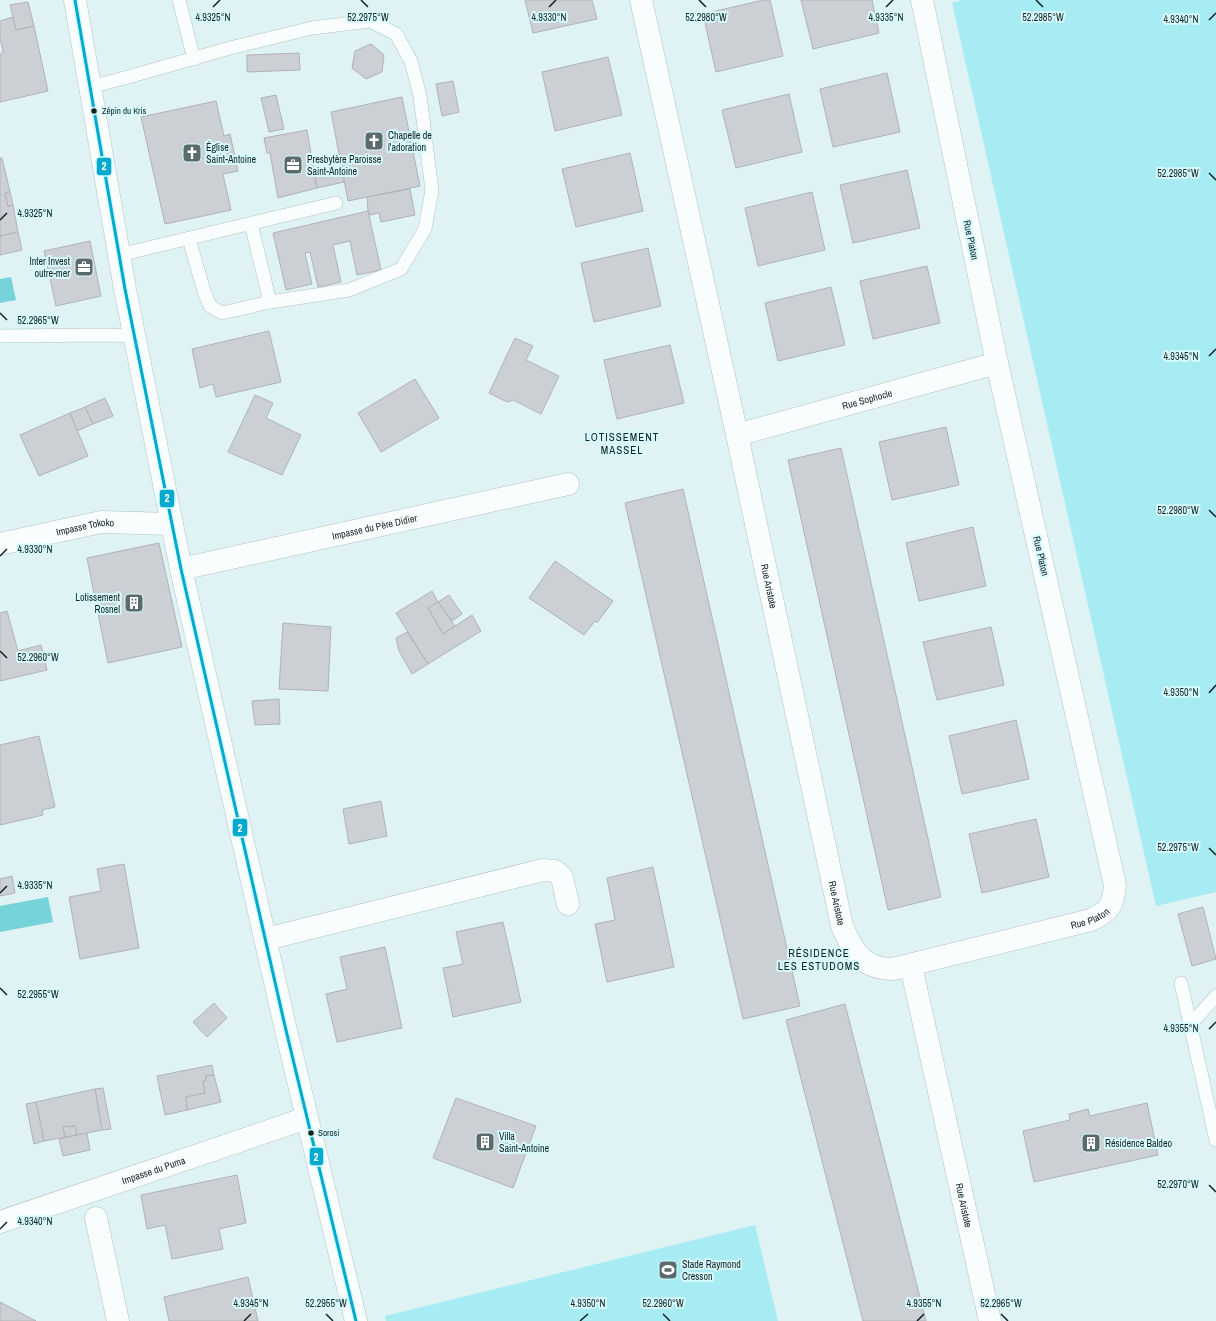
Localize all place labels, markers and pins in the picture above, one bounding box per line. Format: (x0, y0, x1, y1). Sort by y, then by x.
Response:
place label: Zépin du Kris (102, 105, 147, 117)
marker: Zépin du Kris (89, 106, 99, 116)
place label: Chapelle de l'adoration (388, 129, 432, 154)
church icon: Chapelle de l'adoration (363, 130, 385, 152)
place label: Église Saint-Antoine (206, 141, 257, 166)
church icon: Église Saint-Antoine (181, 142, 203, 164)
place label: Presbytère Paroisse Saint-Antoine (307, 153, 382, 178)
office icon: Presbytère Paroisse Saint-Antoine (282, 154, 304, 176)
place label: Inter Invest outre-mer (29, 255, 71, 280)
office icon: Inter Invest outre-mer (73, 256, 95, 278)
place label: Lotissement Rosnel (75, 591, 121, 616)
building icon: Lotissement Rosnel (123, 592, 145, 614)
place label: Sorosi (318, 1127, 339, 1139)
marker: Sorosi (306, 1128, 316, 1138)
place label: Villa Saint-Antoine (499, 1130, 550, 1155)
building icon: Villa Saint-Antoine (474, 1131, 496, 1153)
building icon: Résidence Baldeo (1080, 1132, 1102, 1154)
place label: Résidence Baldeo (1105, 1137, 1172, 1150)
place label: Stade Raymond Cresson (682, 1258, 741, 1283)
sports icon: Stade Raymond Cresson (657, 1259, 679, 1281)

